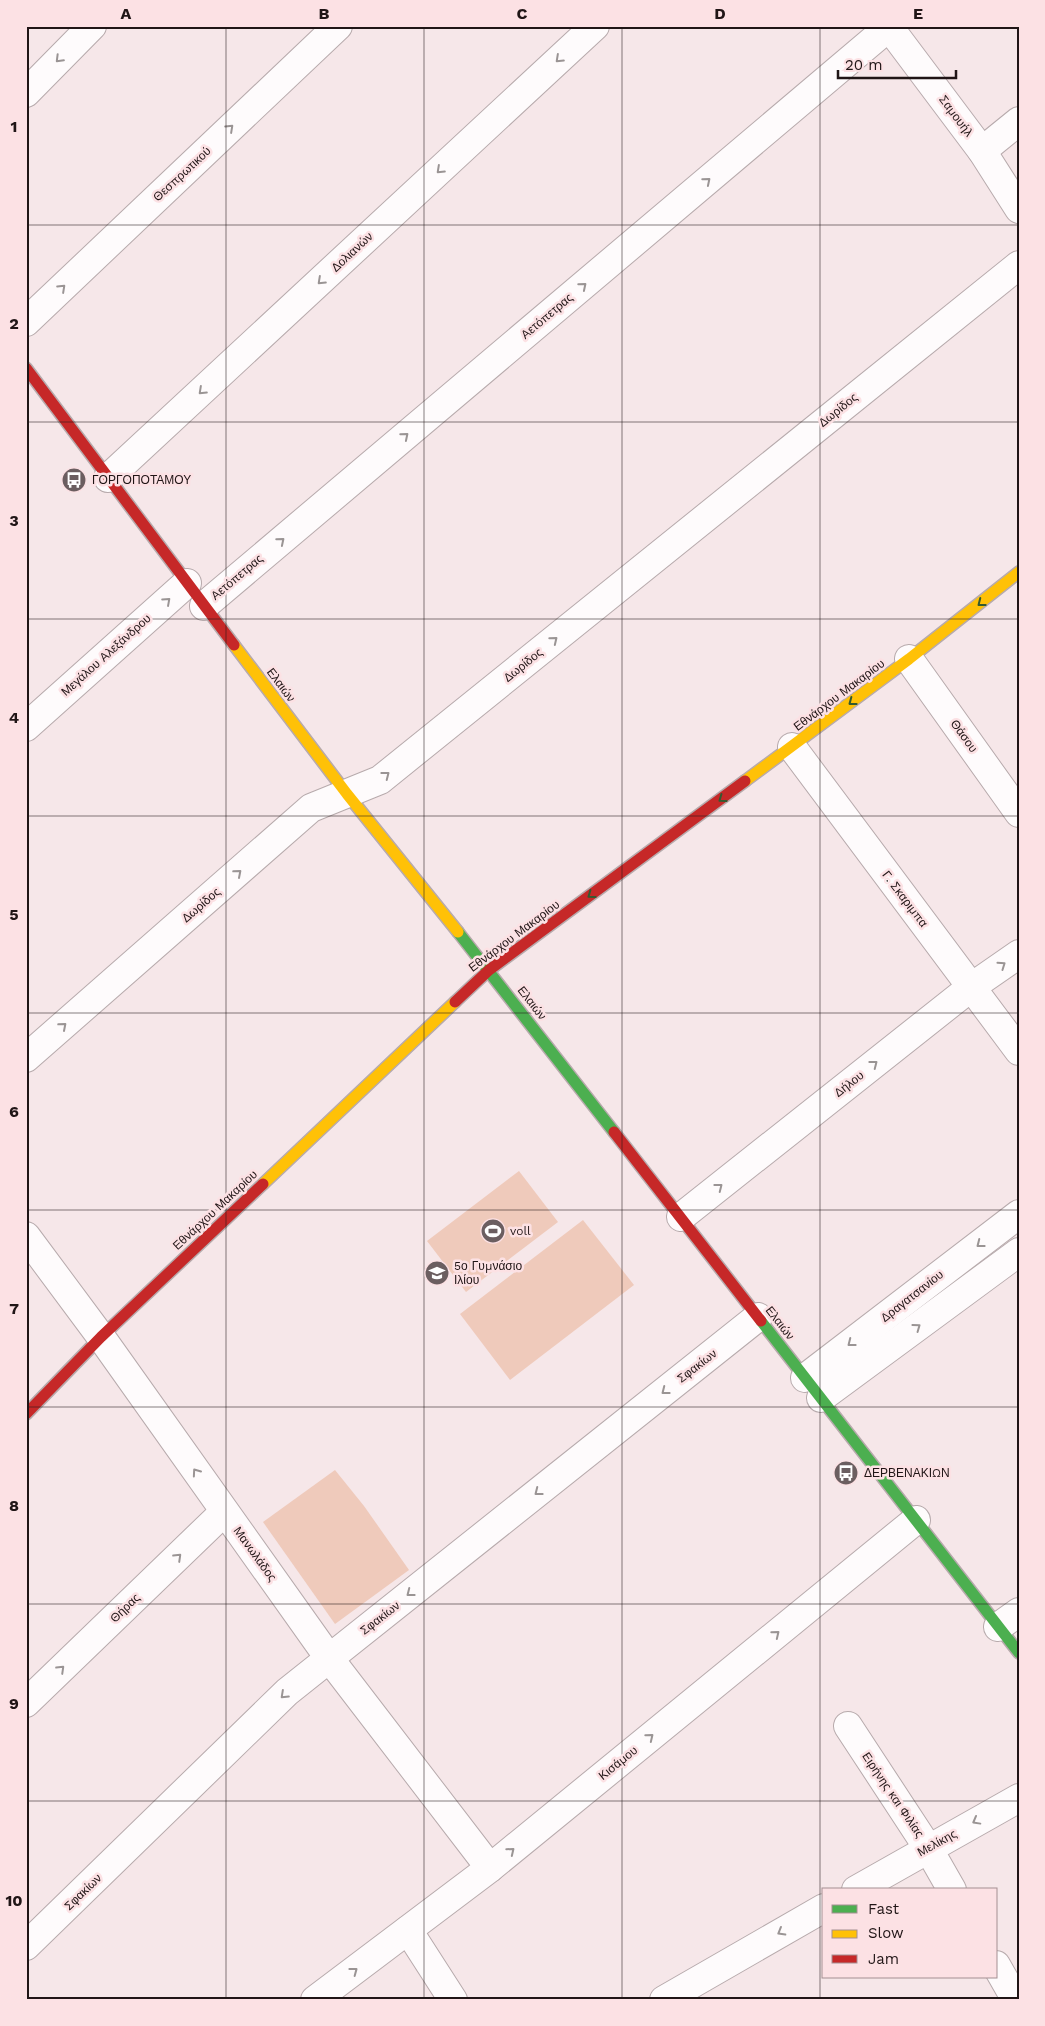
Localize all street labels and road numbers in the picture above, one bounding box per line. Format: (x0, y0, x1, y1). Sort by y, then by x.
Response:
street label: Σαμουήλ (936, 93, 976, 139)
street label: Θεσπρωτικού (150, 144, 214, 204)
street label: Δολιανών (328, 229, 376, 275)
street label: Αετόπετρας (518, 290, 576, 342)
street label: Δωρίδος (816, 390, 860, 430)
street label: Αετόπετρας (208, 551, 266, 603)
street label: Μεγάλου Αλεξάνδρου (58, 611, 154, 699)
street label: Δωρίδος (501, 645, 545, 685)
street label: Εθνάρχου Μακαρίου (791, 656, 887, 734)
street label: Ελαιών (264, 665, 298, 705)
street label: Θάσου (947, 717, 981, 755)
street label: Γ. Σκαριμπα (879, 868, 931, 930)
street label: Δωρίδος (179, 884, 223, 925)
street label: Εθνάρχου Μακαρίου (466, 897, 562, 975)
street label: Ελαιών (515, 983, 549, 1023)
street label: Δήλου (831, 1068, 867, 1100)
street label: Εθνάρχου Μακαρίου (170, 1167, 260, 1253)
street label: Δραγατσανίου (878, 1267, 946, 1325)
street label: Ελαιών (763, 1303, 797, 1343)
street label: Σφακίων (674, 1346, 720, 1386)
street label: Μανωλάδος (231, 1524, 280, 1584)
street label: Θήρας (107, 1590, 143, 1625)
street label: Σφακίων (357, 1598, 403, 1638)
street label: Κισάμου (596, 1743, 640, 1783)
street label: Ειρήνης και Φιλίας (859, 1750, 927, 1840)
street label: Μελίκης (915, 1826, 959, 1859)
street label: Σφακίων (62, 1871, 104, 1913)

